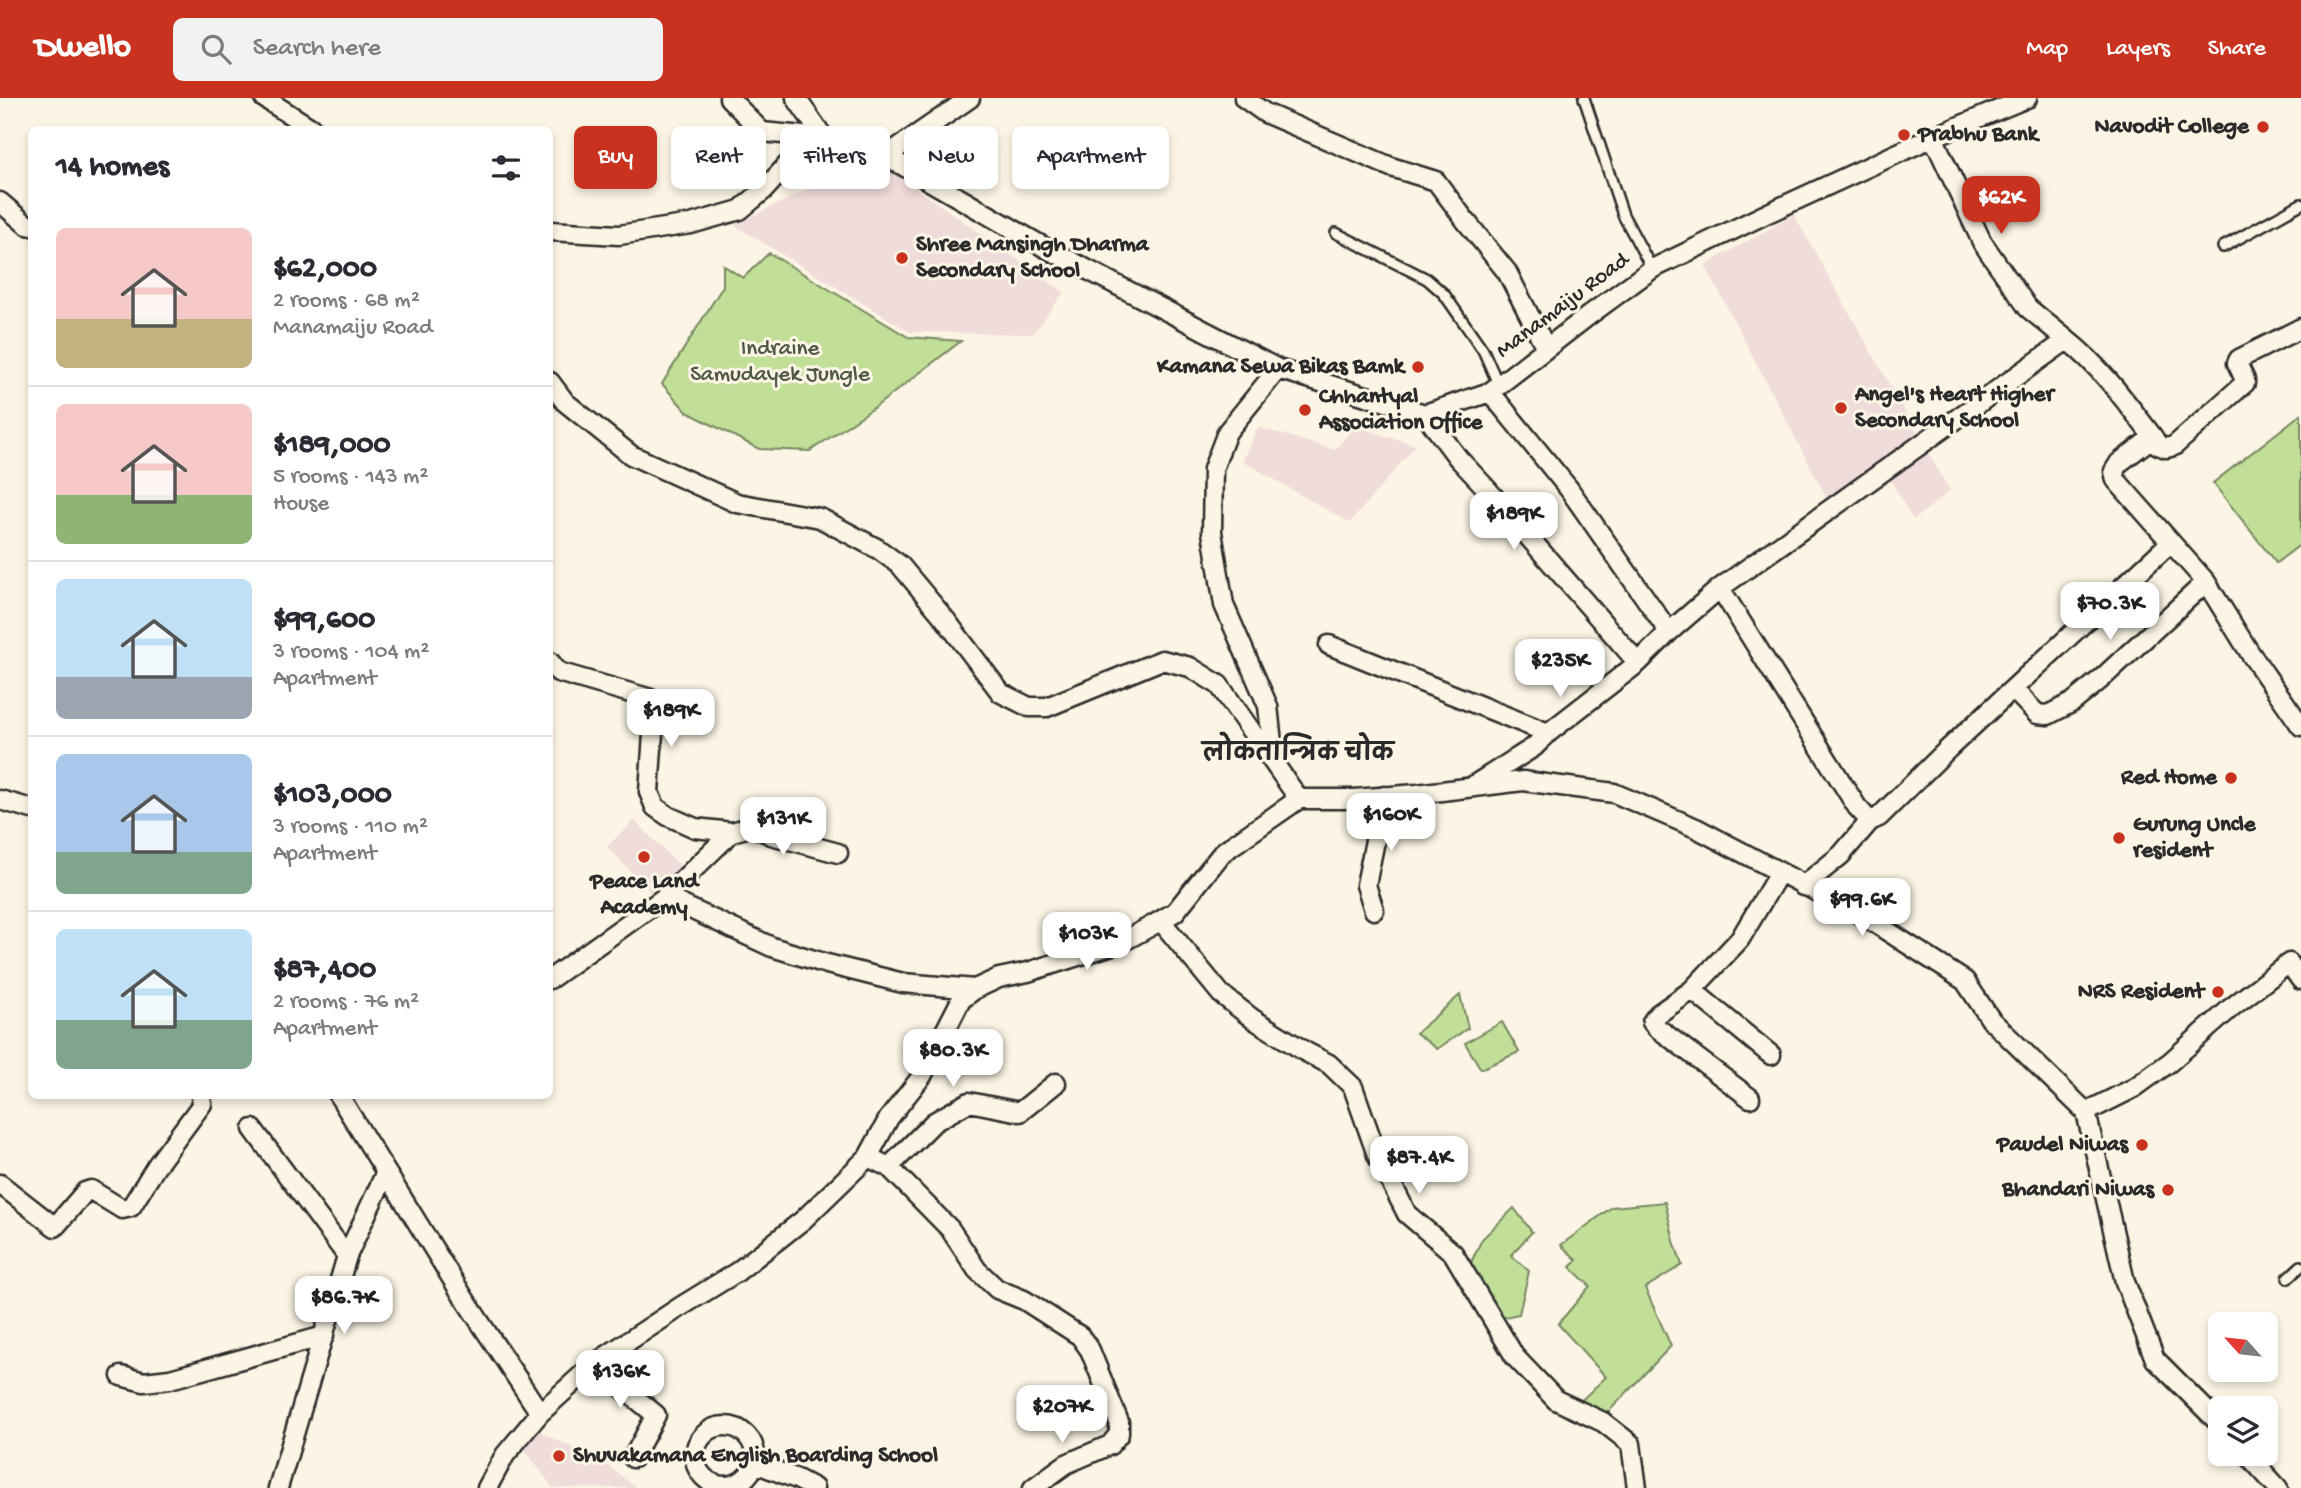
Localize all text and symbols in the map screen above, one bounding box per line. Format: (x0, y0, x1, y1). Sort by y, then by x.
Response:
search box (173, 18, 663, 81)
text: Dwello (35, 30, 131, 68)
icon: search (197, 30, 235, 68)
text: Search here (253, 34, 381, 65)
text: Map (2026, 35, 2068, 64)
text: Layers (2106, 35, 2170, 64)
text: Share (2208, 35, 2266, 64)
place label: Navodit College (2094, 114, 2250, 141)
marker: Navodit College (2255, 119, 2271, 135)
place label: Prabhu Bank (1916, 122, 2041, 149)
chip: Buy (574, 126, 657, 189)
chip: Rent (671, 126, 766, 189)
chip: Filters (780, 126, 890, 189)
chip: New (904, 126, 998, 189)
chip: Apartment (1012, 126, 1169, 189)
marker: Prabhu Bank (1896, 127, 1912, 143)
icon: filters (487, 149, 525, 187)
text: 14 homes (56, 151, 169, 186)
pin: $62K (1960, 176, 2042, 236)
text: $62K (1978, 185, 2024, 212)
place label: Shree Mansingh Dharma Secondary School (916, 232, 1150, 285)
street label: Manamaiju Road (1491, 246, 1636, 365)
marker: Shree Mansingh Dharma Secondary School (894, 250, 910, 266)
text: $62,000 (273, 253, 377, 288)
icon: home (112, 256, 196, 340)
text: 2 rooms · 68 m² (273, 288, 420, 315)
text: Manamaiju Road (273, 315, 433, 342)
park label: Indraine Samudayek Jungle (690, 336, 871, 389)
place label: Kamana Sewa Bikas Bamk (1156, 354, 1407, 381)
marker: Kamana Sewa Bikas Bamk (1410, 359, 1426, 375)
place label: Angel's Heart Higher Secondary School (1854, 382, 2056, 435)
place label: Chhantyal Association Office (1318, 384, 1483, 437)
marker: Angel's Heart Higher Secondary School (1833, 400, 1849, 416)
marker: Chhantyal Association Office (1297, 402, 1313, 418)
text: $189,000 (273, 429, 391, 464)
icon: home (112, 432, 196, 516)
text: 5 rooms · 143 m² (273, 464, 428, 491)
text: House (273, 491, 329, 518)
pin: $189K (1465, 492, 1563, 552)
text: $189K (1486, 501, 1542, 528)
pin: $70.3K (2053, 582, 2167, 642)
text: $70.3K (2076, 591, 2144, 618)
text: $99,600 (273, 604, 375, 639)
icon: home (112, 607, 196, 691)
text: 3 rooms · 104 m² (273, 639, 429, 666)
pin: $235K (1511, 640, 1609, 699)
text: $235K (1531, 648, 1589, 675)
text: Apartment (273, 666, 377, 693)
pin: $189K (622, 690, 720, 749)
text: $189K (643, 698, 699, 725)
district label: लोकतान्त्रिक चोक (1200, 731, 1396, 770)
place label: Red Home (2120, 765, 2218, 792)
marker: Red Home (2223, 770, 2239, 786)
text: $103,000 (273, 779, 392, 814)
icon: home (112, 782, 196, 866)
pin: $160K (1342, 794, 1440, 853)
pin: $131K (734, 798, 832, 857)
text: $160K (1362, 802, 1420, 829)
text: $131K (756, 806, 810, 833)
place label: Gurung Uncle resident (2132, 812, 2257, 865)
text: 3 rooms · 110 m² (273, 814, 428, 841)
marker: Gurung Uncle resident (2111, 830, 2127, 846)
text: Apartment (273, 841, 377, 868)
marker: Peace Land Academy (636, 849, 652, 865)
place label: Peace Land Academy (588, 869, 701, 922)
pin: $99.6K (1805, 878, 1919, 938)
text: $99.6K (1830, 887, 1894, 914)
pin: $103K (1038, 912, 1136, 972)
text: $103K (1058, 921, 1116, 948)
text: $87,400 (273, 954, 376, 989)
icon: home (112, 957, 196, 1041)
place label: NRS Resident (2078, 979, 2207, 1006)
marker: NRS Resident (2210, 984, 2226, 1000)
text: 2 rooms · 76 m² (273, 989, 419, 1016)
text: Apartment (273, 1016, 377, 1043)
pin: $80.3K (896, 1030, 1010, 1089)
text: $80.3K (919, 1038, 987, 1065)
place label: Paudel Niwas (1995, 1132, 2130, 1159)
pin: $87.4K (1362, 1136, 1476, 1196)
marker: Paudel Niwas (2134, 1137, 2150, 1153)
text: $87.4K (1386, 1145, 1452, 1172)
place label: Bhandari Niwas (2001, 1177, 2156, 1204)
marker: Bhandari Niwas (2160, 1182, 2176, 1198)
pin: $86.7K (287, 1276, 401, 1336)
text: $86.7K (311, 1285, 377, 1312)
north arrow (2208, 1312, 2278, 1382)
map controls (2208, 1312, 2278, 1466)
pin: $136K (571, 1350, 669, 1410)
text: $136K (592, 1359, 648, 1386)
pin: $207K (1013, 1386, 1111, 1445)
text: $207K (1032, 1394, 1092, 1421)
button: layers (2208, 1396, 2278, 1466)
place label: Shuvakamana English Boarding School (573, 1443, 938, 1470)
marker: Shuvakamana English Boarding School (551, 1448, 567, 1464)

